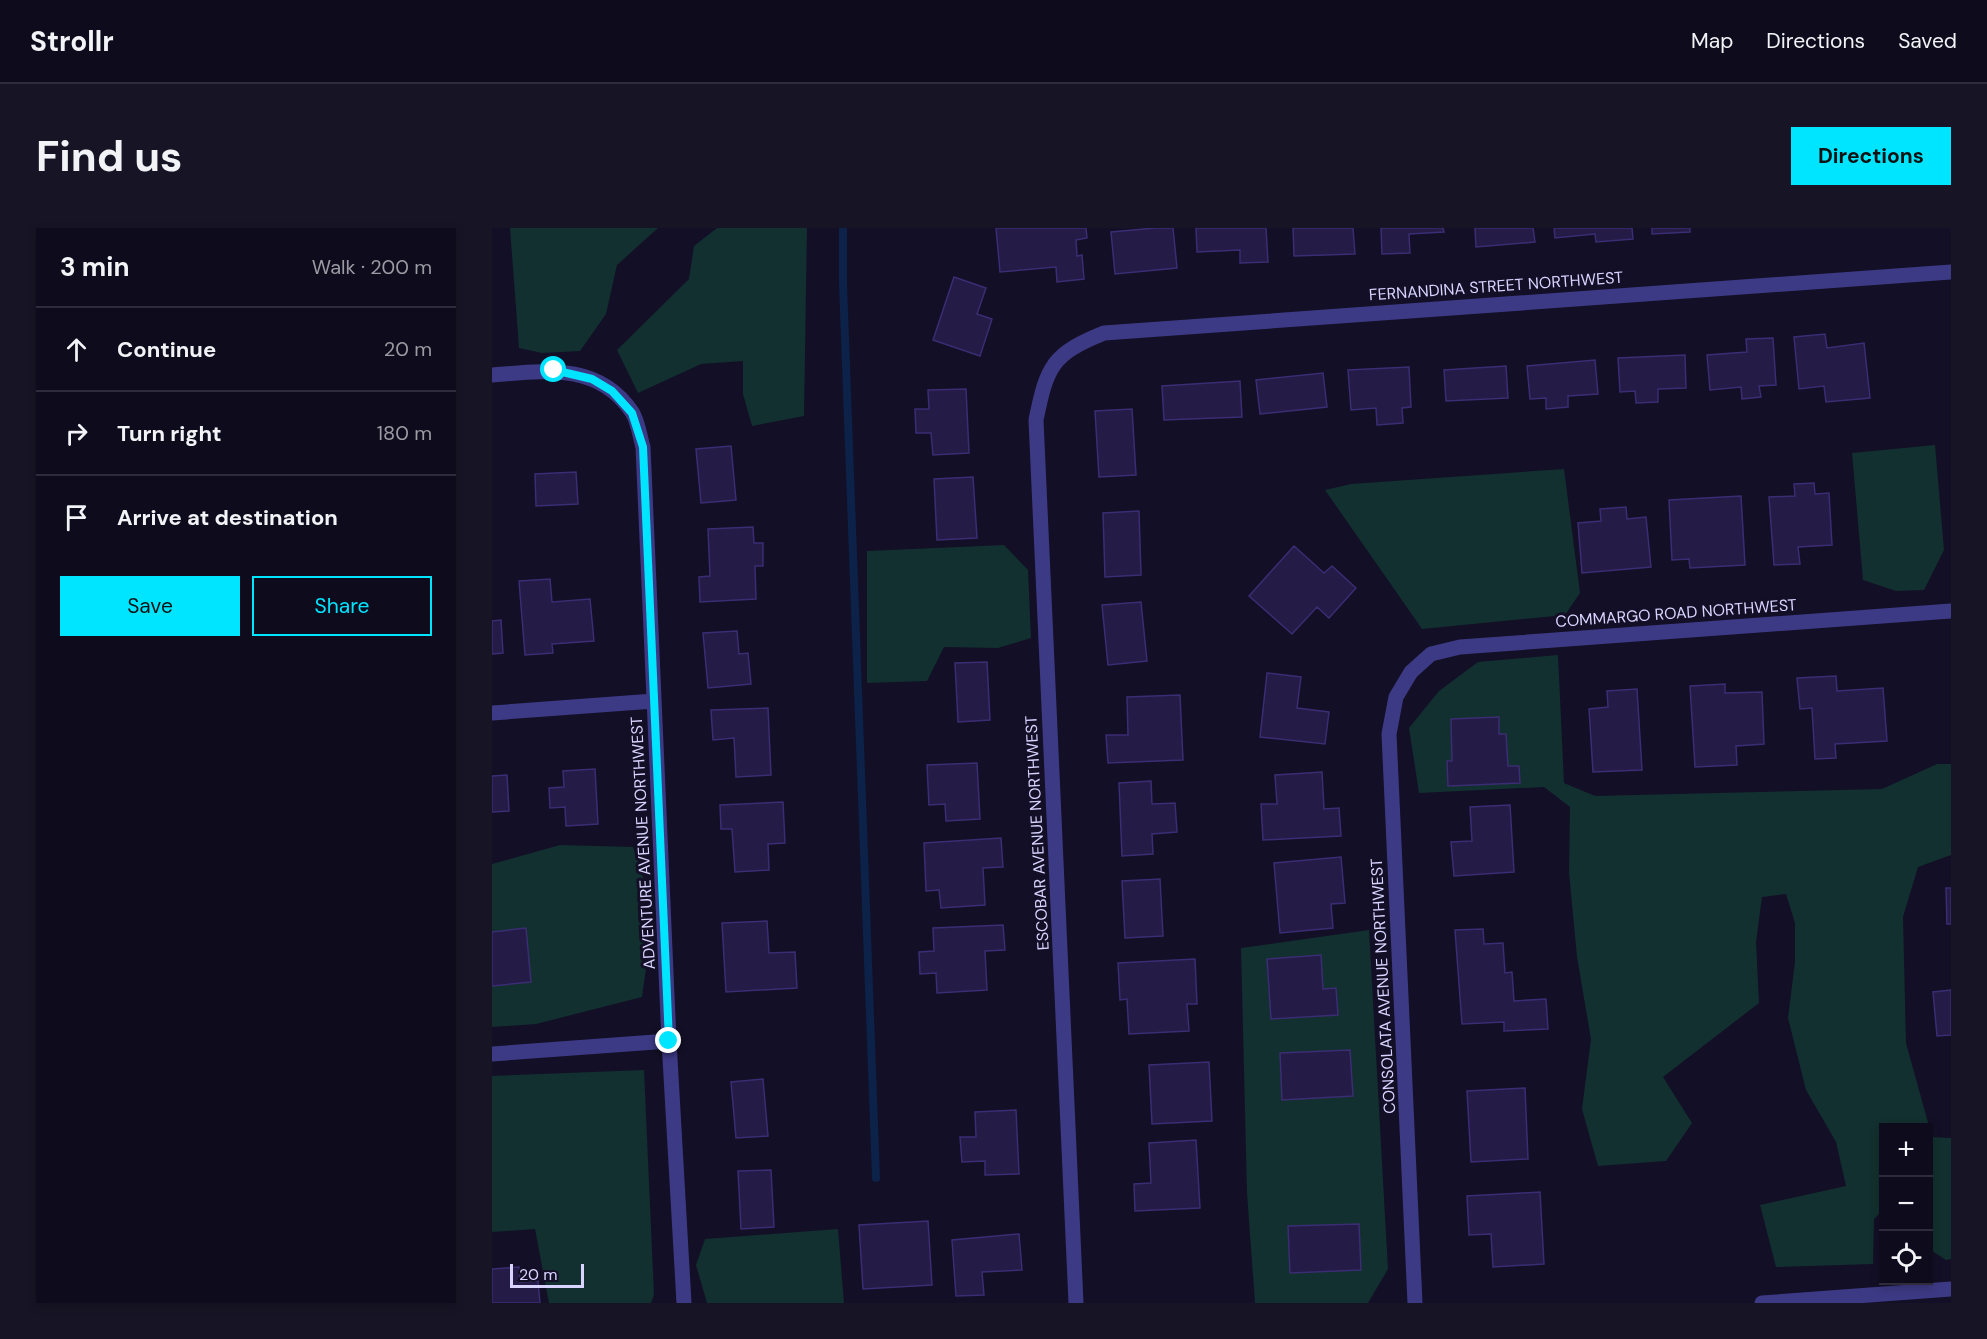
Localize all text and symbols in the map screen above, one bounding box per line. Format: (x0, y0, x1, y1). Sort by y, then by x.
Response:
text: Strollr (30, 23, 114, 60)
text: Map (1691, 27, 1733, 55)
text: Directions (1766, 27, 1865, 55)
text: Saved (1898, 27, 1957, 55)
button: Directions (1791, 127, 1951, 185)
text: Find us (36, 129, 182, 184)
text: 3 min (60, 250, 129, 284)
text: Walk · 200 m (312, 254, 432, 280)
street label: FERNANDINA STREET NORTHWEST (1368, 267, 1624, 305)
icon: ahead (60, 333, 93, 366)
text: Continue (117, 335, 216, 364)
text: 20 m (384, 336, 432, 362)
route start (540, 356, 566, 382)
icon: right (60, 417, 93, 450)
text: Turn right (117, 419, 222, 448)
text: 180 m (377, 420, 432, 446)
icon: arrive (60, 501, 93, 534)
text: Arrive at destination (117, 503, 338, 532)
button: Save (60, 576, 240, 636)
button: Share (252, 576, 432, 636)
street label: COMMARGO ROAD NORTHWEST (1555, 594, 1797, 632)
street label: ESCOBAR AVENUE NORTHWEST (1020, 715, 1054, 951)
street label: ADVENTURE AVENUE NORTHWEST (626, 716, 660, 970)
street label: CONSOLATA AVENUE NORTHWEST (1366, 858, 1400, 1114)
route end (655, 1027, 681, 1053)
map controls (1879, 1123, 1933, 1285)
button: + (1879, 1123, 1933, 1177)
button: − (1879, 1177, 1933, 1231)
button: locate (1879, 1231, 1933, 1285)
scale bar (510, 1261, 584, 1288)
text: 20 m (519, 1264, 558, 1285)

